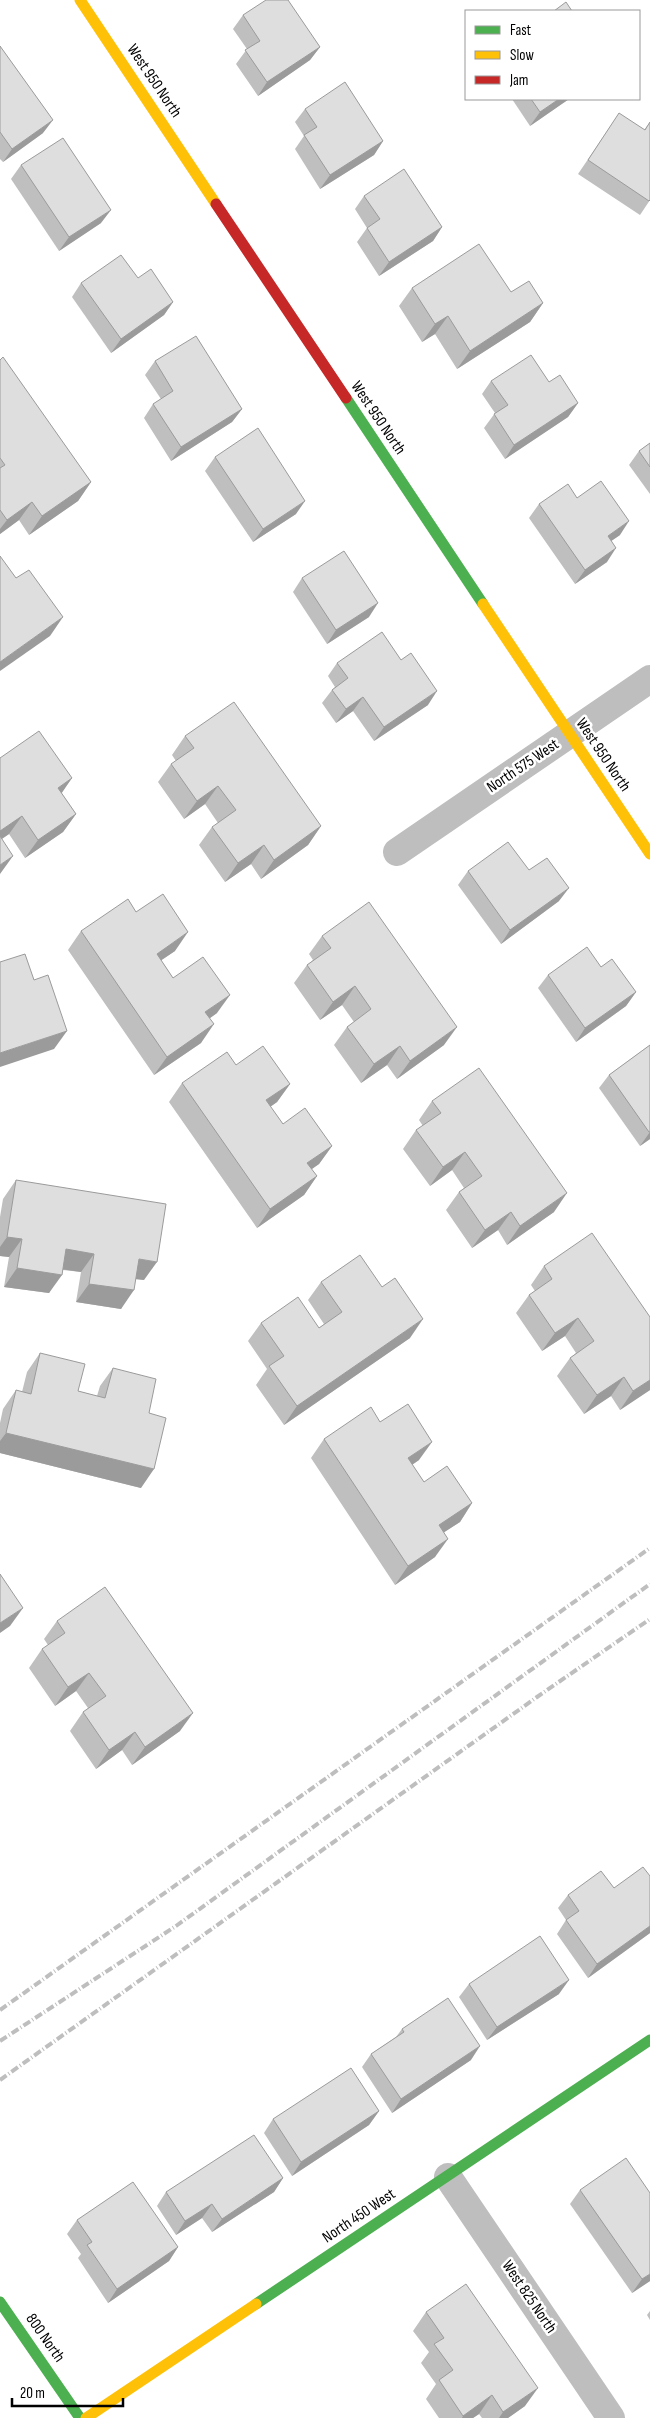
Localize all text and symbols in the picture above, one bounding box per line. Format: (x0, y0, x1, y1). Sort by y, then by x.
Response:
legend (465, 10, 640, 100)
text: Fast (510, 21, 532, 40)
street label: West 950 North (123, 41, 185, 121)
text: Slow (510, 46, 534, 65)
text: Jam (509, 71, 528, 90)
street label: West 950 North (347, 378, 409, 458)
street label: West 950 North (572, 715, 634, 795)
street label: North 575 West (483, 735, 563, 797)
street label: North 450 West (319, 2185, 399, 2247)
street label: West 825 North (498, 2257, 560, 2337)
street label: 800 North (21, 2310, 69, 2366)
scale bar (12, 2376, 124, 2408)
text: 20 m (20, 2384, 45, 2403)

